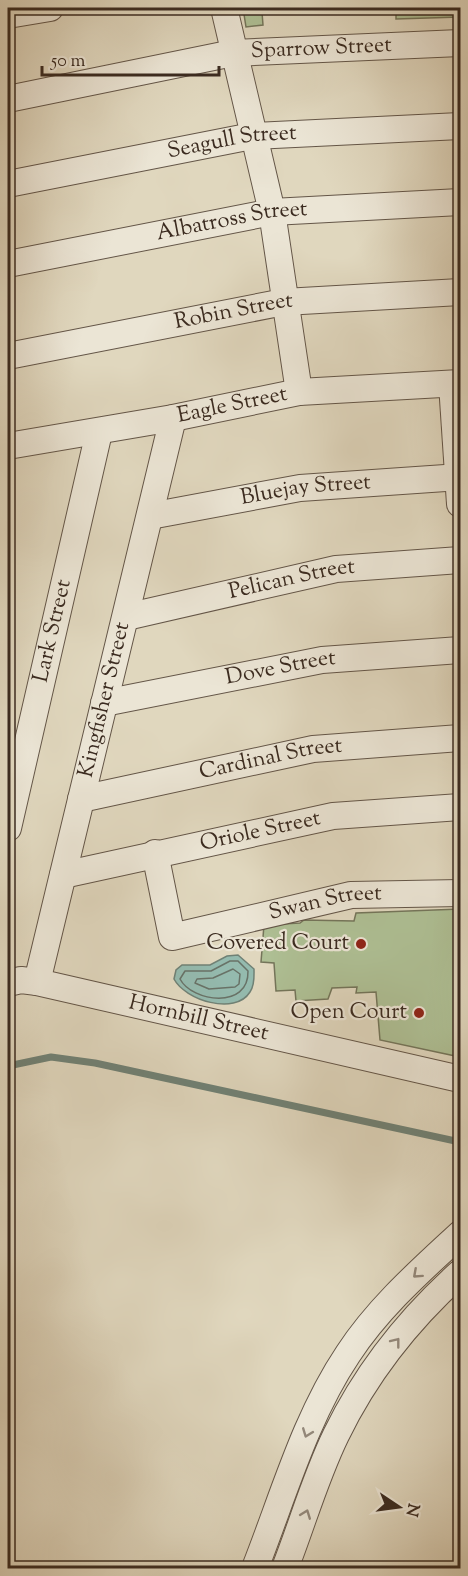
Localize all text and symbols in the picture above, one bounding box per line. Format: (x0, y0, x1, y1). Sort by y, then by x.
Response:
street label: Sparrow Street (250, 30, 393, 68)
scale bar (42, 39, 219, 77)
text: 50 m (50, 49, 86, 75)
street label: Seagull Street (165, 118, 298, 168)
street label: Albatross Street (154, 194, 309, 250)
street label: Robin Street (172, 286, 294, 339)
street label: Eagle Street (174, 379, 291, 433)
street label: Bluejay Street (238, 467, 372, 515)
street label: Pelican Street (225, 552, 356, 609)
street label: Lark Street (26, 576, 81, 686)
street label: Kingfisher Street (71, 619, 139, 781)
street label: Dove Street (223, 643, 337, 695)
street label: Cardinal Street (196, 731, 344, 789)
street label: Oriole Street (197, 803, 324, 861)
street label: Swan Street (266, 878, 382, 930)
place label: Covered Court (206, 928, 349, 960)
marker: Covered Court (354, 937, 368, 951)
street label: Hornbill Street (125, 987, 272, 1051)
place label: Open Court (290, 997, 407, 1029)
marker: Open Court (412, 1006, 426, 1020)
one-way arrow (413, 1267, 424, 1278)
one-way arrow (388, 1338, 399, 1349)
one-way arrow (302, 1426, 314, 1437)
north arrow (369, 1477, 429, 1537)
text: N (398, 1501, 424, 1519)
one-way arrow (299, 1509, 311, 1520)

